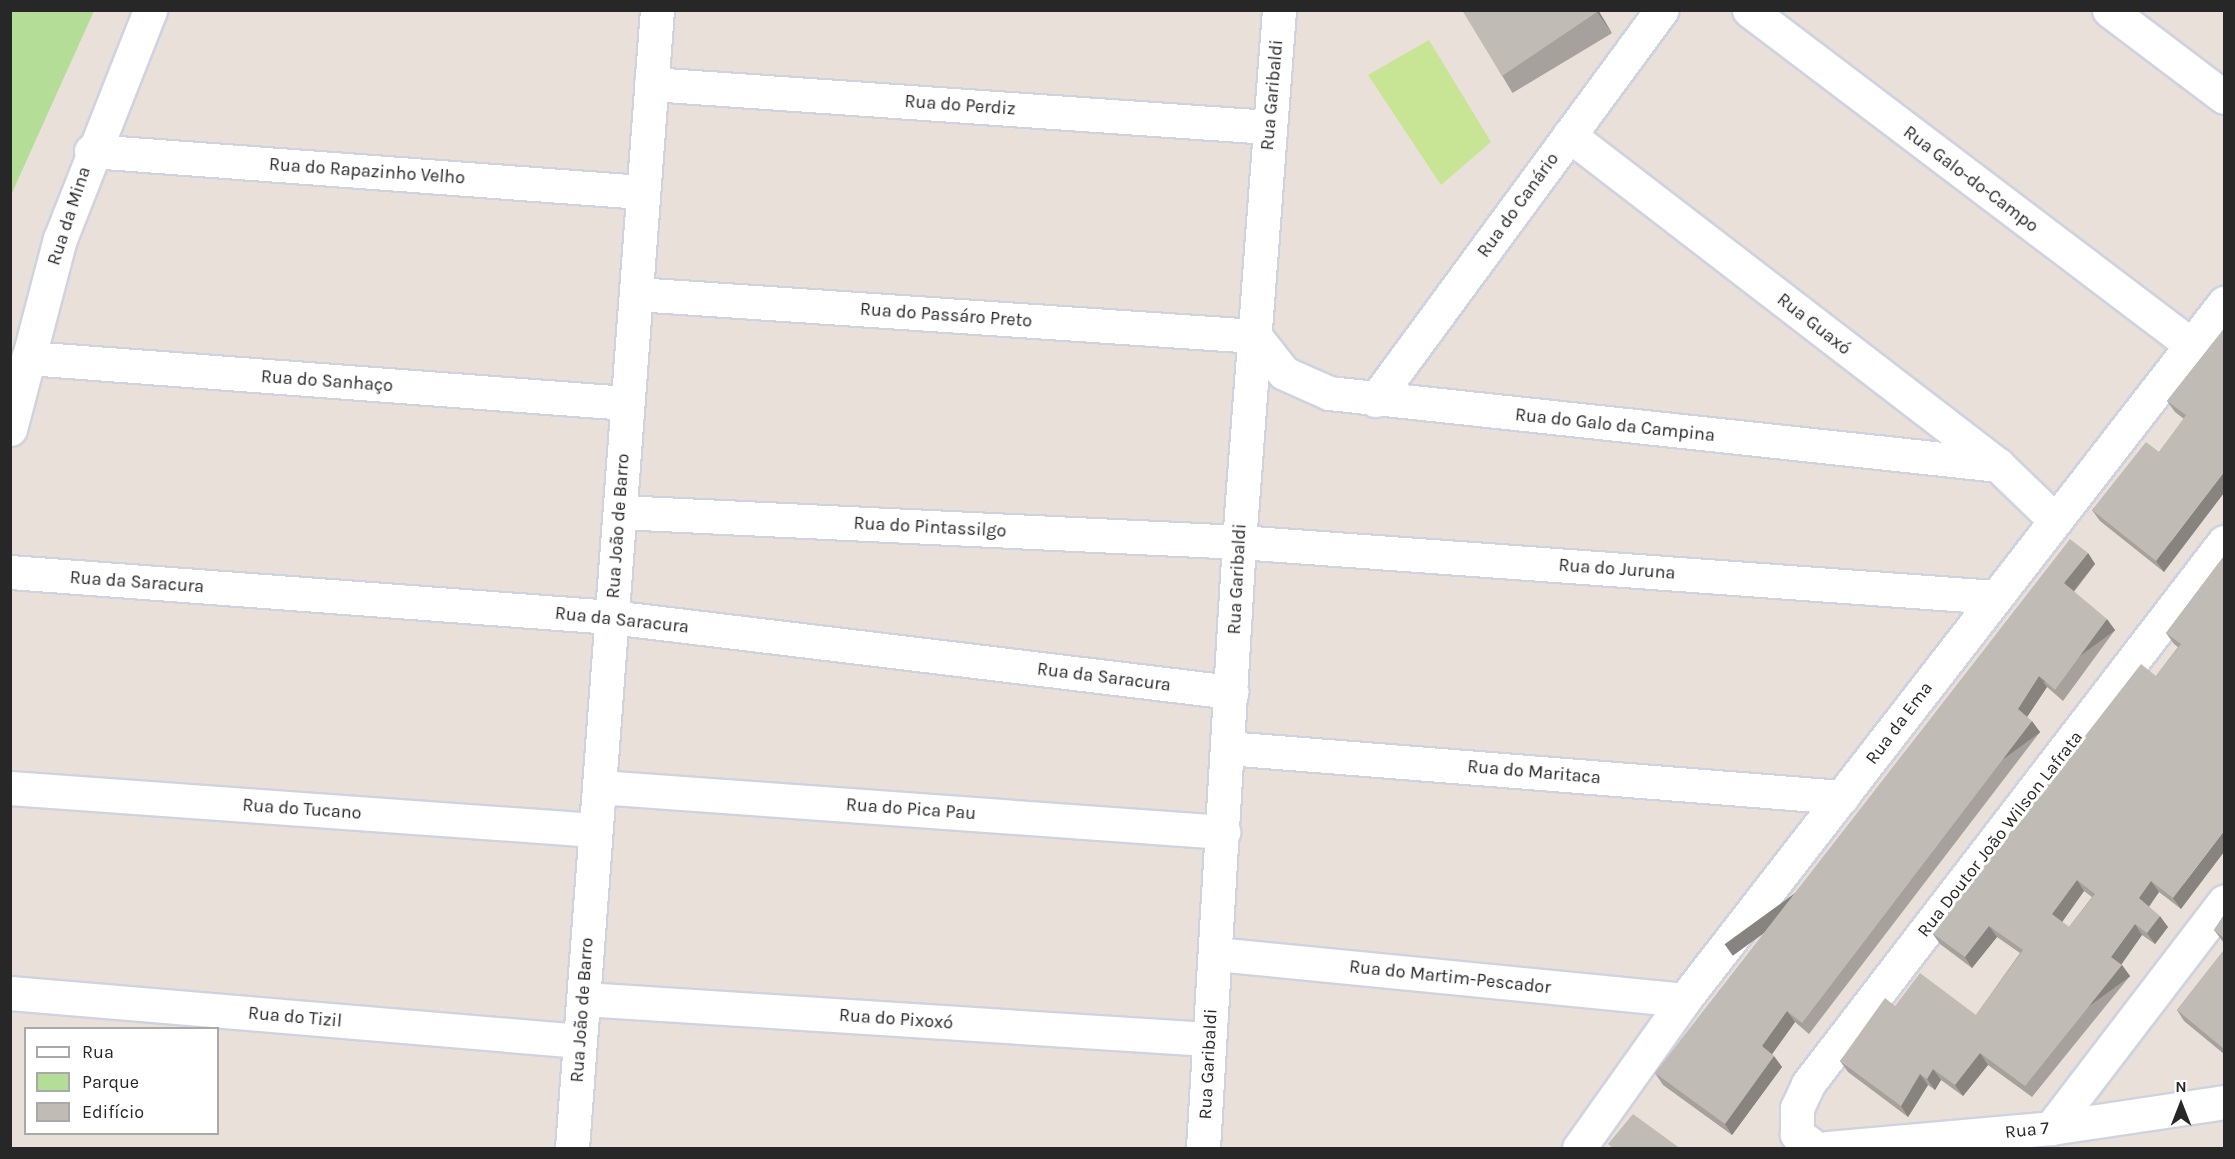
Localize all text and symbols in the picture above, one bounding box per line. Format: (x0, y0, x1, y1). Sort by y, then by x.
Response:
street label: Rua Garibaldi (1256, 39, 1288, 151)
street label: Rua do Perdiz (904, 90, 1016, 120)
street label: Rua Galo-do-Campo (1899, 121, 2043, 237)
street label: Rua do Canário (1473, 148, 1563, 262)
street label: Rua do Rapazinho Velho (268, 153, 466, 189)
street label: Rua da Mina (43, 164, 95, 268)
street label: Rua Guaxó (1773, 289, 1855, 359)
street label: Rua do Passáro Preto (859, 298, 1033, 332)
street label: Rua do Sanhaço (260, 366, 394, 396)
street label: Rua do Galo da Campina (1514, 404, 1716, 446)
street label: Rua João de Barro (602, 453, 634, 599)
street label: Rua do Pintassilgo (853, 512, 1007, 542)
street label: Rua Garibaldi (1223, 523, 1251, 635)
street label: Rua do Juruna (1558, 554, 1676, 584)
street label: Rua da Saracura (69, 567, 205, 597)
street label: Rua da Saracura (554, 602, 690, 638)
street label: Rua da Saracura (1036, 658, 1172, 696)
street label: Rua da Ema (1861, 677, 1937, 769)
street label: Rua Doutor João Wilson Lafrata (1913, 727, 2087, 941)
street label: Rua do Maritaca (1466, 755, 1602, 789)
street label: Rua do Tucano (242, 794, 362, 824)
street label: Rua do Pica Pau (845, 794, 977, 824)
street label: Rua João de Barro (566, 937, 598, 1083)
street label: Rua do Martim-Pescador (1348, 956, 1552, 998)
street label: Rua do Tizil (247, 1002, 343, 1032)
street label: Rua do Pixoxó (838, 1004, 954, 1034)
street label: Rua Garibaldi (1194, 1008, 1222, 1120)
legend (24, 1027, 219, 1135)
text: Rua (82, 1041, 114, 1063)
text: Parque (82, 1071, 139, 1093)
north arrow (2151, 1075, 2211, 1135)
text: N (2175, 1077, 2187, 1096)
text: Edifício (82, 1101, 144, 1123)
street label: Rua 7 (2004, 1117, 2050, 1143)

